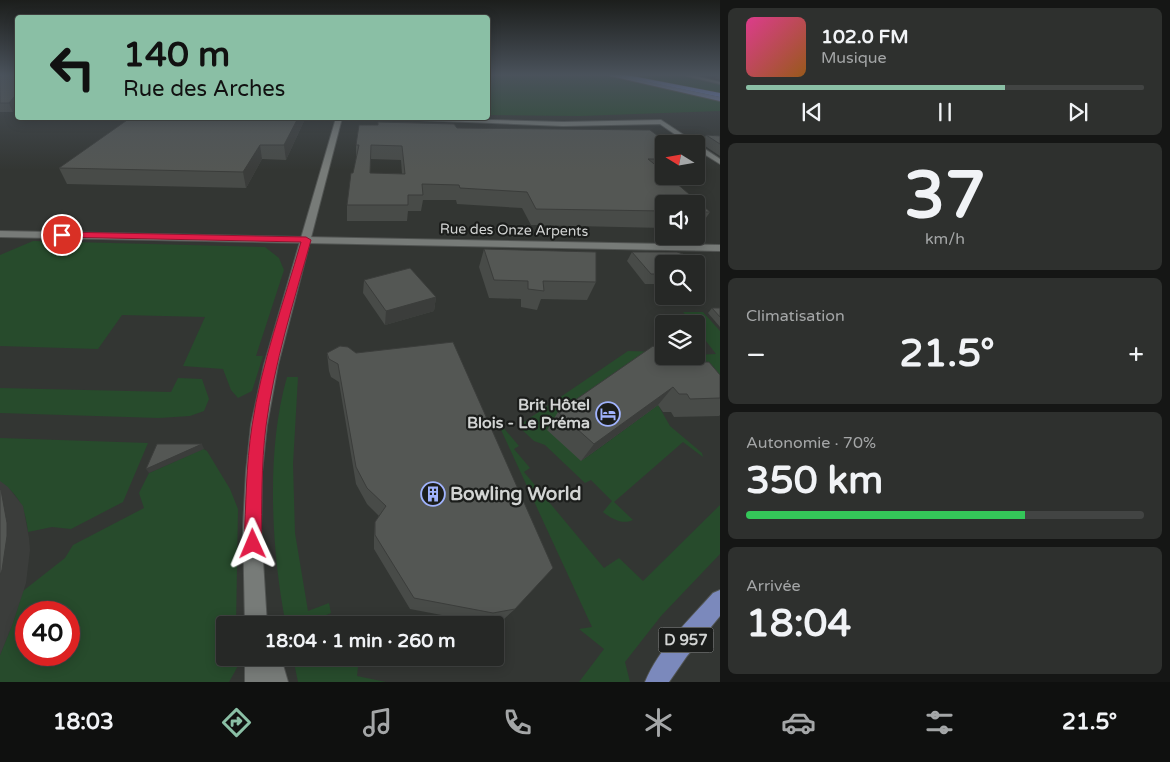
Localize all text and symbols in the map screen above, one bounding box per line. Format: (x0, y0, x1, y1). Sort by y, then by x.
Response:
text: 102.0 FM (821, 26, 909, 48)
text: 140 m (123, 34, 230, 76)
icon: left (40, 35, 105, 100)
text: Musique (821, 48, 887, 68)
text: Rue des Arches (123, 76, 285, 102)
icon: previous (798, 98, 826, 126)
icon: pause (931, 98, 959, 126)
icon: next (1064, 98, 1092, 126)
north arrow (655, 135, 705, 185)
map controls (655, 135, 705, 365)
text: 37 (904, 157, 986, 236)
button: sound (655, 195, 705, 245)
pin (41, 214, 83, 256)
street label: Rue des Onze Arpents (440, 220, 589, 240)
icon: arrive (48, 221, 76, 249)
text: km/h (925, 229, 965, 249)
button: search (655, 255, 705, 305)
text: Climatisation (746, 306, 845, 326)
button: layers (655, 315, 705, 365)
text: 21.5° (900, 331, 995, 377)
text: − (746, 338, 766, 372)
text: + (1128, 338, 1144, 372)
place label: Brit Hôtel Blois - Le Préma (467, 395, 590, 433)
hotel icon: Brit Hôtel Blois - Le Préma (595, 401, 621, 427)
text: Autonomie · 70% (746, 433, 876, 453)
text: 350 km (746, 458, 883, 504)
building icon: Bowling World (420, 481, 446, 507)
place label: Bowling World (450, 483, 581, 506)
position arrow (226, 517, 278, 569)
text: Arrivée (746, 576, 801, 596)
speed limit sign: 40 (15, 601, 80, 666)
text: 18:04 (746, 601, 851, 647)
road number: D 957 (658, 628, 714, 652)
text: 18:04 · 1 min · 260 m (264, 630, 456, 652)
icon: directions (219, 705, 254, 740)
icon: music (360, 705, 395, 740)
icon: phone (500, 705, 535, 740)
icon: climate (641, 705, 676, 740)
icon: car (781, 705, 816, 740)
icon: filters (922, 705, 957, 740)
text: 18:03 (53, 709, 114, 735)
text: 21.5° (1062, 709, 1117, 735)

